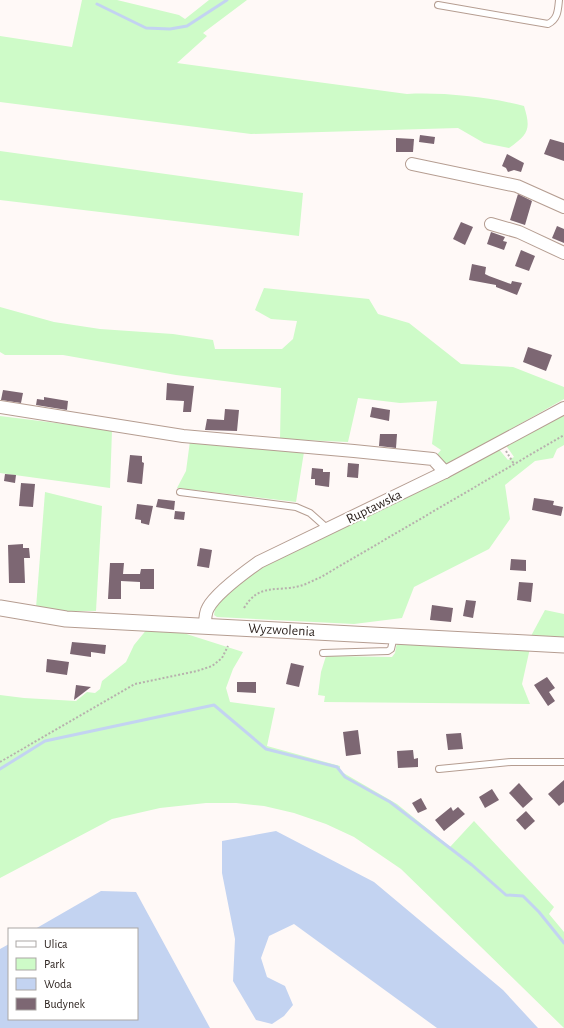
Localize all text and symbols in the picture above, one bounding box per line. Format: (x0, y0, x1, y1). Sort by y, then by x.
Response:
street label: Ruptawska (344, 487, 404, 526)
street label: Wyzwolenia (248, 622, 316, 639)
legend (8, 928, 138, 1020)
text: Ulica (44, 938, 68, 950)
text: Park (44, 958, 65, 970)
text: Woda (44, 978, 72, 990)
text: Budynek (44, 998, 86, 1011)

